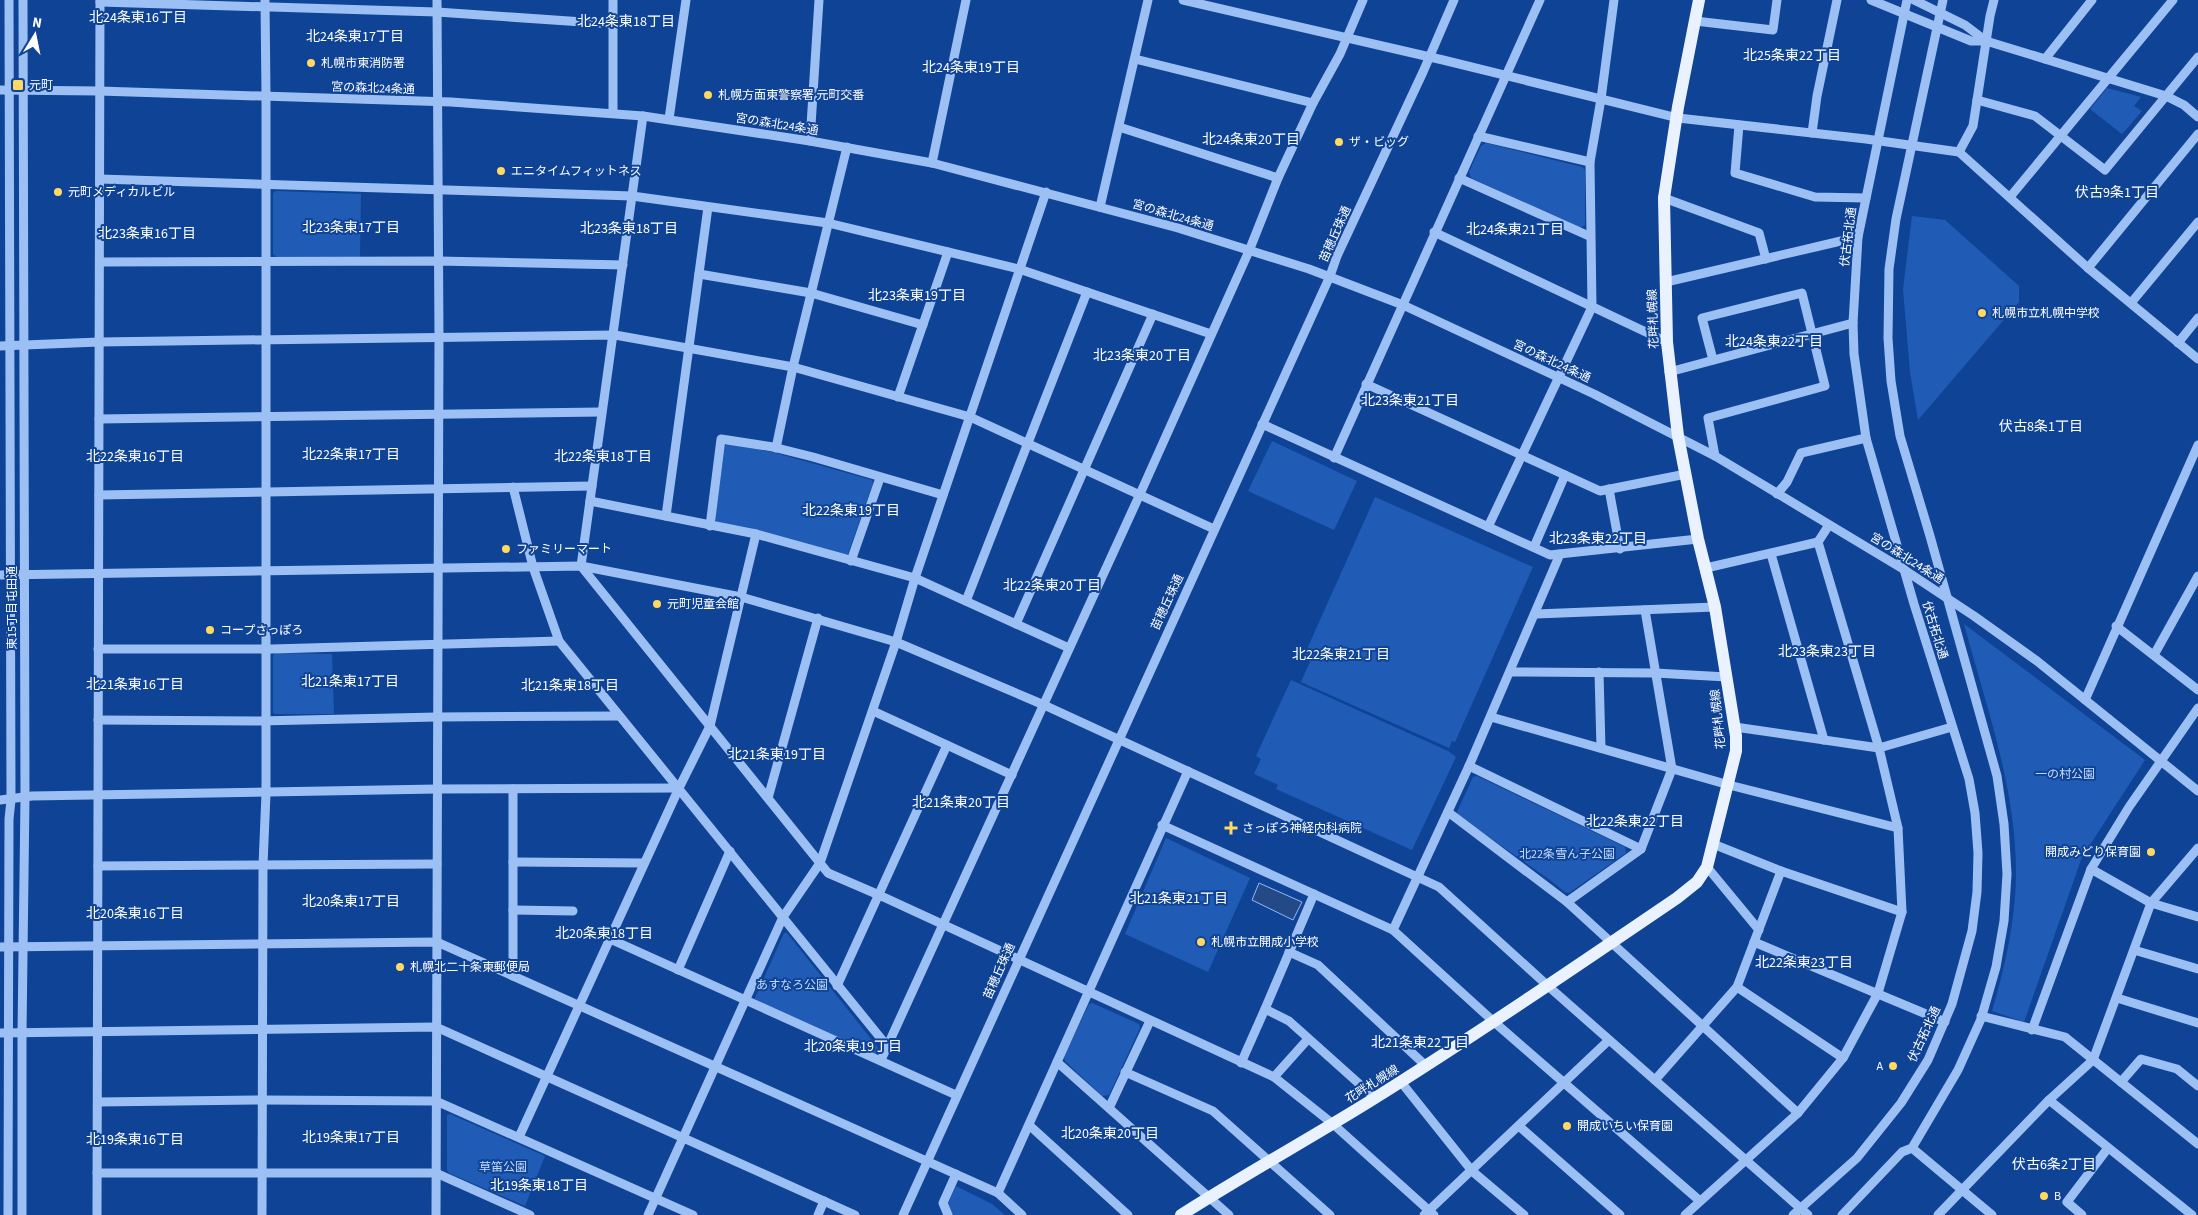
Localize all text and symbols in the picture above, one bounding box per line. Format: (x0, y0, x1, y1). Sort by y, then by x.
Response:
district label: 北24条東16丁目 (89, 8, 187, 28)
north arrow (10, 10, 60, 60)
district label: 北24条東18丁目 (577, 12, 675, 32)
text: N (31, 13, 43, 34)
district label: 北24条東17丁目 (306, 27, 404, 47)
district label: 北25条東22丁目 (1743, 46, 1841, 66)
place label: 札幌市東消防署 (321, 55, 405, 72)
marker: 札幌市東消防署 (305, 57, 317, 69)
district label: 北24条東19丁目 (922, 58, 1020, 78)
place label: 元町 (29, 77, 53, 94)
marker: 元町 (11, 78, 25, 92)
street label: 宮の森北24条通 (331, 79, 415, 98)
place label: 札幌方面東警察署 元町交番 (718, 87, 864, 104)
marker: 札幌方面東警察署 元町交番 (702, 89, 714, 101)
street label: 宮の森北24条通 (734, 110, 820, 139)
district label: 北24条東20丁目 (1202, 130, 1300, 150)
place label: ザ・ビッグ (1349, 134, 1409, 151)
marker: ザ・ビッグ (1333, 136, 1345, 148)
place label: エニタイムフィットネス (511, 163, 642, 180)
marker: エニタイムフィットネス (495, 165, 507, 177)
district label: 伏古9条1丁目 (2075, 183, 2159, 203)
place label: 元町メディカルビル (68, 184, 175, 201)
marker: 元町メディカルビル (52, 186, 64, 198)
street label: 宮の森北24条通 (1130, 196, 1216, 235)
street label: 苗穂丘珠通 (1315, 203, 1355, 265)
street label: 伏古拓北通 (1836, 206, 1861, 268)
district label: 北23条東17丁目 (302, 218, 400, 238)
district label: 北23条東18丁目 (580, 219, 678, 239)
district label: 北24条東21丁目 (1466, 220, 1564, 240)
district label: 北23条東16丁目 (98, 224, 196, 244)
district label: 北23条東19丁目 (868, 286, 966, 306)
street label: 花畔札幌線 (1644, 289, 1663, 349)
place label: 札幌市立札幌中学校 (1992, 305, 2100, 322)
marker: 札幌市立札幌中学校 (1976, 307, 1988, 319)
district label: 北24条東22丁目 (1725, 332, 1823, 352)
street label: 宮の森北24条通 (1510, 336, 1593, 387)
district label: 北23条東20丁目 (1093, 346, 1191, 366)
district label: 北23条東21丁目 (1361, 391, 1459, 411)
district label: 伏古8条1丁目 (1999, 417, 2083, 437)
district label: 北22条東17丁目 (302, 445, 400, 465)
district label: 北22条東16丁目 (86, 447, 184, 467)
district label: 北22条東18丁目 (554, 447, 652, 467)
district label: 北22条東19丁目 (802, 501, 900, 521)
district label: 北23条東22丁目 (1549, 529, 1647, 549)
street label: 宮の森北24条通 (1867, 529, 1947, 588)
place label: ファミリーマート (516, 541, 612, 558)
marker: ファミリーマート (500, 543, 512, 555)
street label: 東15丁目屯田通 (4, 566, 21, 650)
street label: 苗穂丘珠通 (1147, 571, 1188, 633)
district label: 北22条東20丁目 (1003, 576, 1101, 596)
place label: 元町児童会館 (667, 596, 739, 613)
marker: 元町児童会館 (651, 598, 663, 610)
street label: 伏古拓北通 (1918, 599, 1951, 661)
place label: コープさっぽろ (220, 622, 303, 639)
marker: コープさっぽろ (204, 624, 216, 636)
district label: 北23条東23丁目 (1778, 642, 1876, 662)
district label: 北22条東21丁目 (1292, 645, 1390, 665)
district label: 北21条東17丁目 (301, 672, 399, 692)
district label: 北21条東16丁目 (86, 675, 184, 695)
district label: 北21条東18丁目 (521, 676, 619, 696)
street label: 花畔札幌線 (1707, 688, 1730, 750)
district label: 北21条東19丁目 (728, 745, 826, 765)
park label: 一の村公園 (2035, 766, 2095, 783)
district label: 北21条東20丁目 (912, 793, 1010, 813)
district label: 北22条東22丁目 (1586, 812, 1684, 832)
place label: さっぽろ神経内科病院 (1242, 820, 1362, 837)
marker: さっぽろ神経内科病院 (1224, 821, 1238, 835)
place label: 開成みどり保育園 (2045, 844, 2141, 861)
park label: 北22条雪ん子公園 (1519, 846, 1615, 863)
marker: 開成みどり保育園 (2145, 846, 2157, 858)
district label: 北21条東21丁目 (1130, 889, 1228, 909)
district label: 北20条東17丁目 (302, 892, 400, 912)
district label: 北20条東16丁目 (86, 904, 184, 924)
district label: 北20条東18丁目 (555, 924, 653, 944)
place label: 札幌市立開成小学校 (1211, 934, 1319, 951)
marker: 札幌市立開成小学校 (1195, 936, 1207, 948)
street label: 苗穂丘珠通 (979, 940, 1019, 1002)
district label: 北22条東23丁目 (1755, 953, 1853, 973)
place label: 札幌北二十条東郵便局 (410, 959, 530, 976)
marker: 札幌北二十条東郵便局 (394, 961, 406, 973)
park label: あすなろ公園 (756, 977, 828, 994)
street label: 伏古拓北通 (1904, 1003, 1945, 1065)
district label: 北21条東22丁目 (1371, 1033, 1469, 1053)
district label: 北20条東19丁目 (804, 1037, 902, 1057)
place label: A (1876, 1058, 1883, 1075)
marker: A (1887, 1060, 1899, 1072)
street label: 花畔札幌線 (1342, 1061, 1402, 1108)
place label: 開成いちい保育園 (1577, 1118, 1673, 1135)
marker: 開成いちい保育園 (1561, 1120, 1573, 1132)
district label: 北20条東20丁目 (1061, 1124, 1159, 1144)
district label: 北19条東17丁目 (302, 1128, 400, 1148)
district label: 北19条東16丁目 (86, 1130, 184, 1150)
district label: 伏古6条2丁目 (2012, 1155, 2096, 1175)
park label: 草笛公園 (479, 1159, 527, 1176)
district label: 北19条東18丁目 (490, 1176, 588, 1196)
place label: B (2054, 1188, 2061, 1205)
marker: B (2038, 1190, 2050, 1202)

